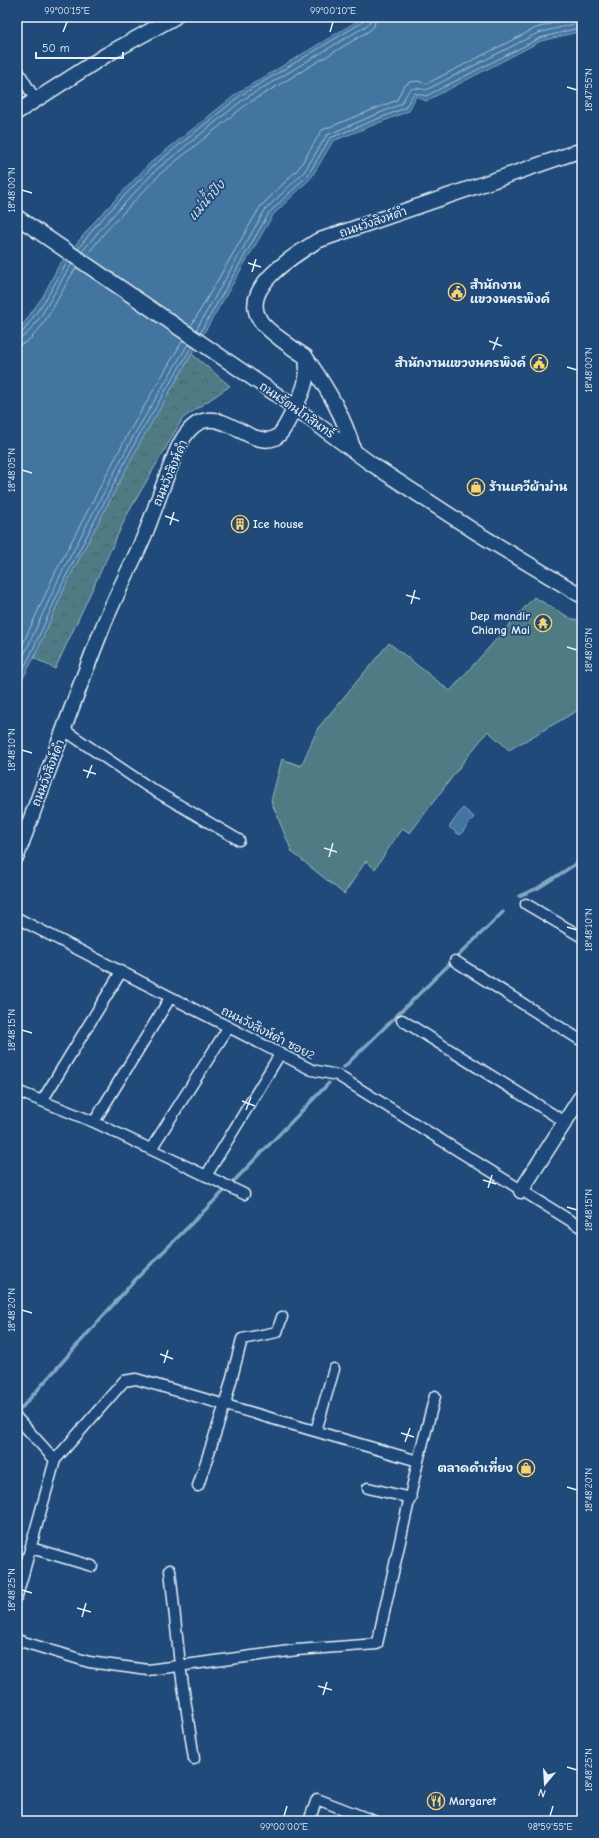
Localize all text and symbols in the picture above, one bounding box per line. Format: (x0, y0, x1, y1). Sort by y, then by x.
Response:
text: 99°00'15"E (44, 5, 90, 17)
text: 99°00'10"E (310, 5, 356, 17)
scale bar (36, 34, 123, 60)
text: 50 m (42, 41, 70, 55)
text: 18°47'55"N (583, 68, 595, 112)
text: 18°48'00"N (6, 167, 18, 213)
water label: แม่น้ำปิง (181, 173, 229, 223)
street label: ถนนวังสิงห์คำ (337, 203, 409, 240)
place label: สำนักงาน แขวงนครพิงค์ (470, 278, 550, 306)
public building icon: สำนักงาน แขวงนครพิงค์ (447, 282, 467, 302)
text: 18°48'00"N (583, 347, 595, 393)
public building icon: สำนักงานแขวงนครพิงค์ (529, 353, 549, 373)
place label: สำนักงานแขวงนครพิงค์ (395, 355, 526, 370)
street label: ถนนรัตนโกสินทร์ (257, 378, 338, 441)
street label: ถนนวังสิงห์คำ (149, 437, 190, 508)
text: 18°48'05"N (6, 448, 18, 492)
shop icon: ร้านเควีผ้าม่าน (466, 477, 486, 497)
place label: ร้านเควีผ้าม่าน (489, 479, 568, 494)
building icon: Ice house (230, 514, 250, 534)
place label: Ice house (253, 517, 304, 531)
place label: Dep mandir Chiang Mai (470, 609, 530, 637)
temple icon: Dep mandir Chiang Mai (533, 613, 553, 633)
text: 18°48'05"N (583, 628, 595, 672)
text: 18°48'10"N (6, 729, 18, 771)
street label: ถนนวังสิงห์คำ (28, 737, 67, 808)
text: 18°48'10"N (583, 909, 595, 951)
street label: ถนนวังสิงห์คำ ซอย2 (219, 1002, 318, 1063)
text: 18°48'15"N (6, 1009, 18, 1051)
text: 18°48'15"N (583, 1189, 595, 1231)
text: 18°48'20"N (6, 1288, 18, 1332)
place label: ตลาดคำเที่ยง (437, 1457, 513, 1475)
shop icon: ตลาดคำเที่ยง (516, 1458, 536, 1478)
text: 18°48'20"N (583, 1468, 595, 1512)
text: 18°48'25"N (6, 1568, 18, 1612)
text: 18°48'25"N (583, 1748, 595, 1792)
north arrow (525, 1764, 565, 1804)
text: N (537, 1786, 547, 1800)
restaurant icon: Margaret (426, 1791, 446, 1811)
place label: Margaret (449, 1794, 497, 1808)
text: 99°00'00"E (260, 1821, 308, 1833)
text: 98°59'55"E (527, 1821, 573, 1833)

